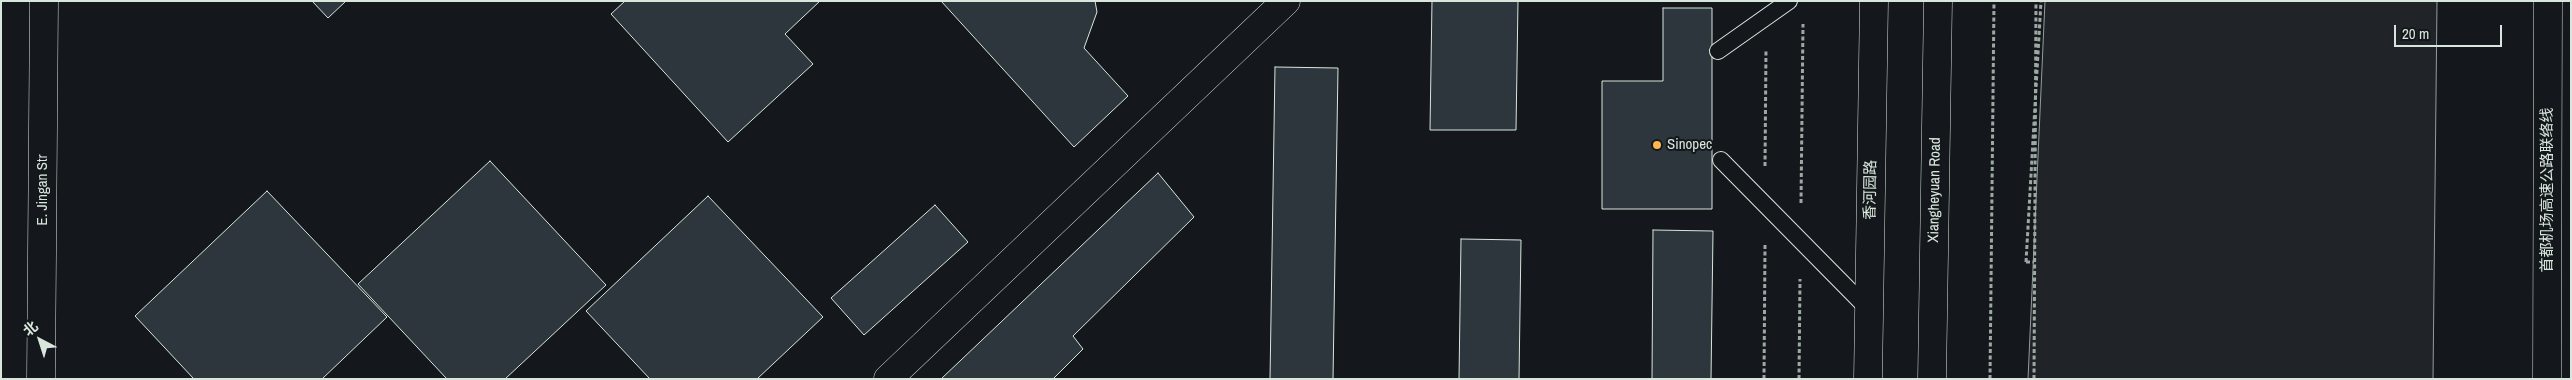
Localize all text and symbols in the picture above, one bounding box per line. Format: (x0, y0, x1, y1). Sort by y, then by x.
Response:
scale bar (2397, 15, 2504, 47)
text: 20 m (2402, 23, 2429, 44)
street label: 首都机场高速公路联络线 (2539, 108, 2557, 272)
place label: Sinopec (1667, 136, 1712, 154)
street label: Xiangheyuan Road (1925, 137, 1945, 243)
marker: Sinopec (1651, 139, 1663, 151)
street label: E. Jingan Str (34, 154, 52, 226)
street label: 香河园路 (1861, 160, 1881, 220)
north arrow (15, 315, 65, 365)
text: 北 (19, 317, 42, 340)

